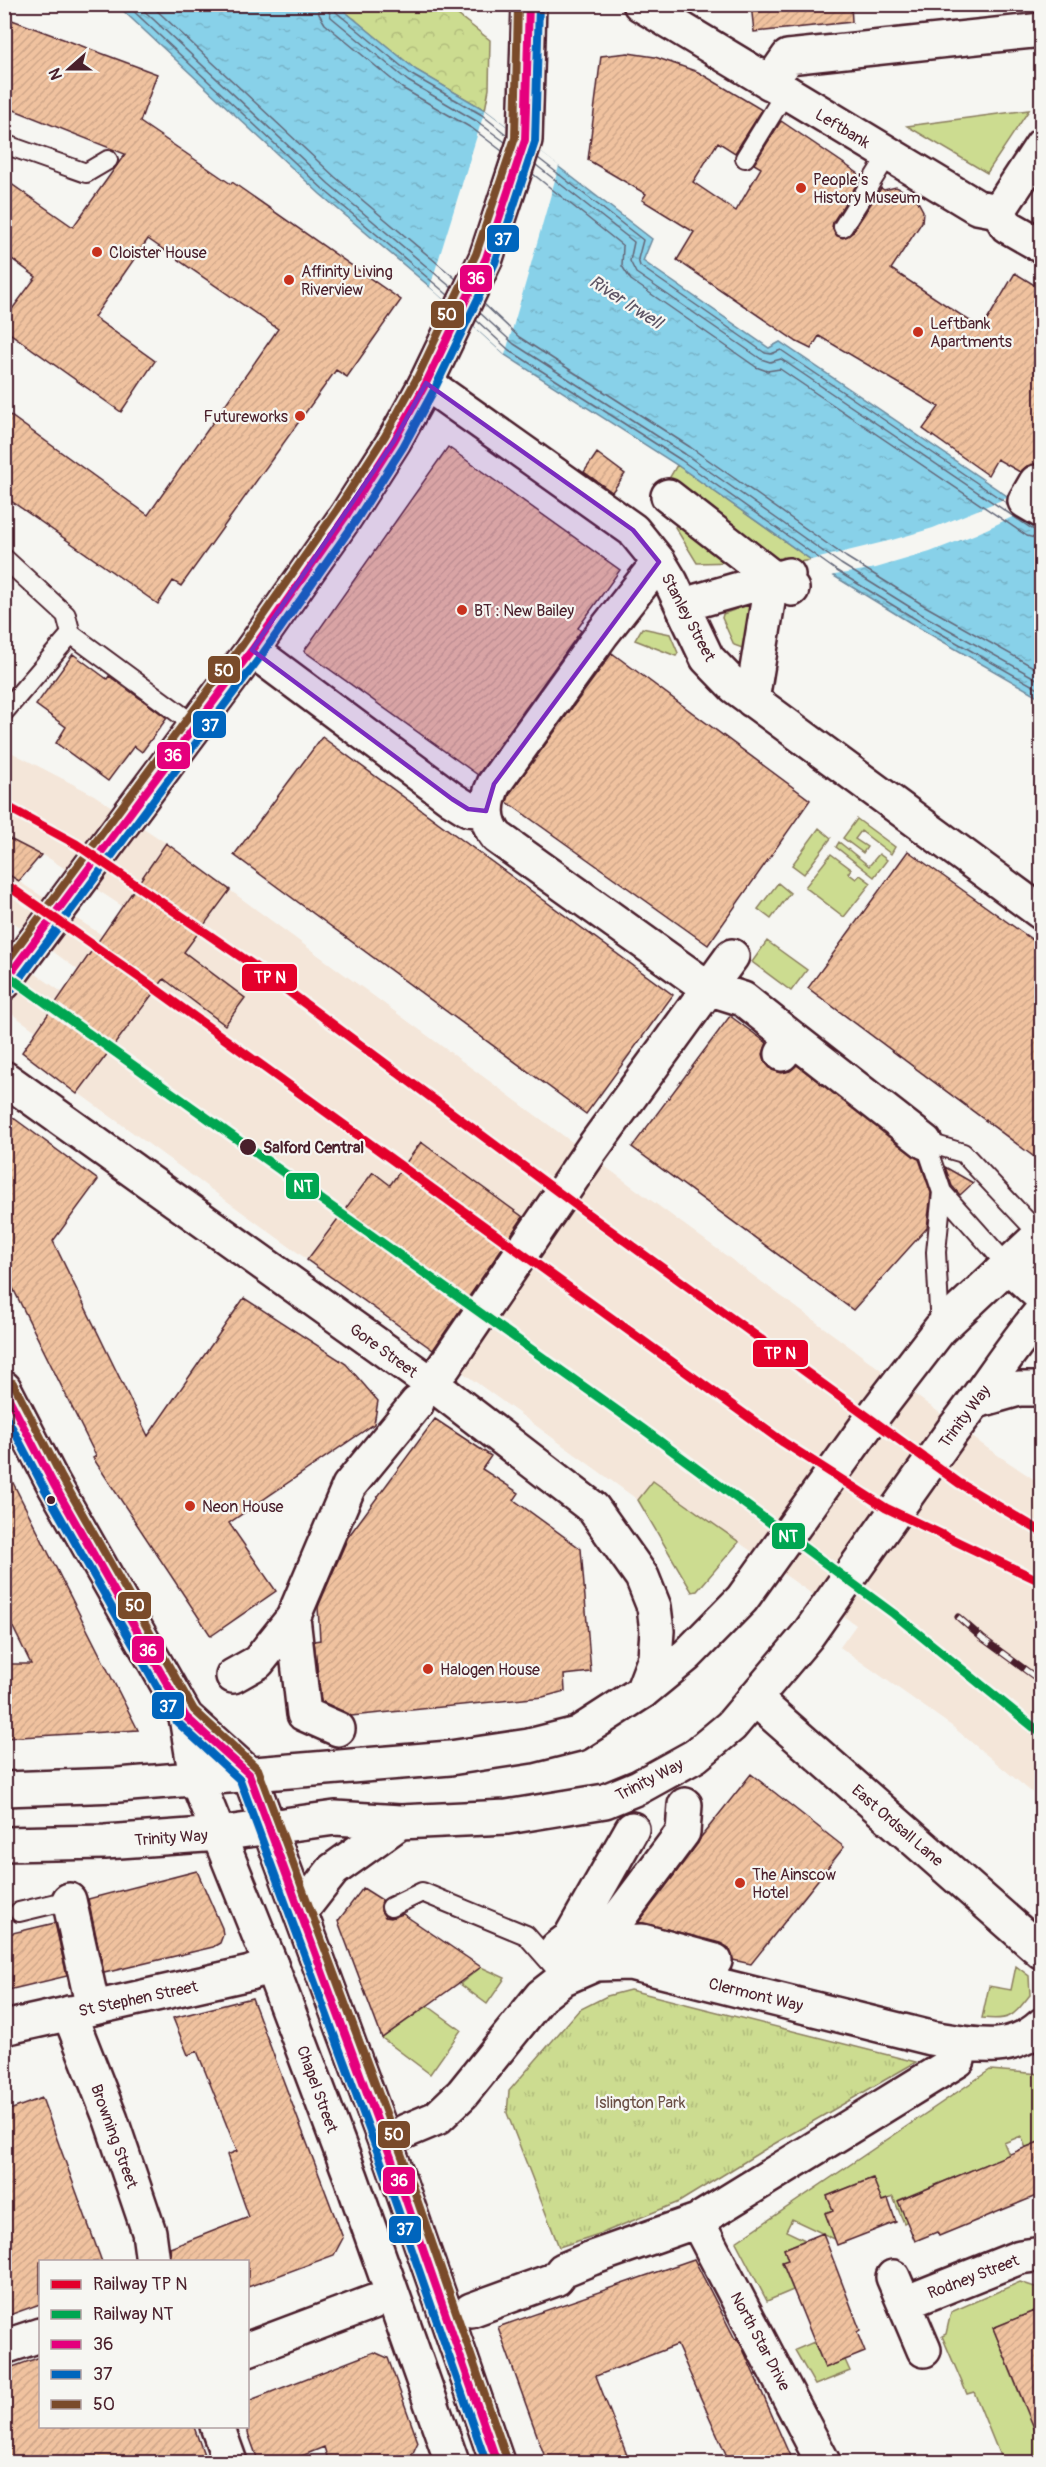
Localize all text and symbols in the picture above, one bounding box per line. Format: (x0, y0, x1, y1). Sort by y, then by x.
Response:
north arrow (39, 39, 99, 99)
text: N (45, 65, 67, 83)
street label: Leftbank (811, 105, 874, 153)
place label: People's History Museum (813, 170, 921, 208)
marker: People's History Museum (794, 181, 808, 195)
line badge: 37 (486, 224, 520, 253)
text: 37 (494, 230, 512, 250)
place label: Cloister House (109, 243, 207, 263)
marker: Cloister House (90, 245, 104, 259)
place label: Affinity Living Riverview (301, 262, 393, 300)
line badge: 36 (459, 264, 493, 293)
text: 36 (467, 269, 485, 289)
water label: River Irwell (585, 270, 668, 335)
marker: Affinity Living Riverview (282, 273, 296, 287)
line badge: 50 (430, 300, 465, 329)
text: 50 (437, 305, 457, 325)
place label: Leftbank Apartments (930, 314, 1012, 352)
marker: Leftbank Apartments (911, 325, 925, 339)
place label: Futureworks (204, 407, 288, 427)
marker: Futureworks (293, 409, 307, 423)
street label: Stanley Street (656, 570, 720, 666)
place label: BT : New Bailey (474, 601, 574, 621)
marker: BT : New Bailey (455, 603, 469, 617)
line badge: 50 (207, 655, 241, 684)
text: 50 (214, 661, 234, 681)
line badge: 37 (192, 710, 227, 739)
text: 37 (201, 716, 219, 736)
line badge: 36 (156, 741, 191, 770)
text: 36 (164, 746, 182, 766)
line badge: TP N (241, 963, 298, 992)
text: TP N (253, 968, 286, 988)
marker: Salford Central (238, 1137, 258, 1157)
place label: Salford Central (263, 1138, 364, 1158)
line badge: NT (285, 1172, 320, 1200)
text: NT (293, 1177, 313, 1197)
street label: Gore Street (345, 1319, 422, 1383)
line badge: TP N (752, 1339, 809, 1368)
text: TP N (763, 1344, 796, 1364)
street label: Trinity Way (935, 1381, 995, 1452)
unlabelled marker (45, 1494, 57, 1506)
place label: Neon House (202, 1497, 284, 1517)
marker: Neon House (183, 1499, 197, 1513)
line badge: NT (771, 1522, 806, 1550)
text: NT (778, 1527, 798, 1547)
line badge: 50 (117, 1591, 152, 1620)
text: 50 (125, 1596, 145, 1616)
line badge: 36 (131, 1635, 165, 1664)
text: 36 (139, 1641, 157, 1661)
place label: Halogen House (440, 1660, 540, 1680)
marker: Halogen House (421, 1662, 435, 1676)
line badge: 37 (151, 1691, 185, 1720)
text: 37 (159, 1697, 177, 1717)
street label: Trinity Way (612, 1754, 687, 1805)
street label: East Ordsall Lane (847, 1781, 947, 1871)
street label: Trinity Way (134, 1825, 209, 1851)
place label: The Ainscow Hotel (752, 1865, 836, 1903)
marker: The Ainscow Hotel (733, 1876, 747, 1890)
street label: Clermont Way (706, 1974, 805, 2016)
street label: St Stephen Street (77, 1976, 200, 2021)
street label: Chapel Street (292, 2043, 342, 2136)
street label: Browning Street (86, 2082, 142, 2192)
park label: Islington Park (595, 2093, 686, 2113)
line badge: 50 (377, 2120, 411, 2149)
text: 50 (384, 2125, 404, 2145)
line badge: 36 (382, 2166, 416, 2195)
text: 36 (390, 2171, 408, 2191)
line badge: 37 (388, 2215, 422, 2244)
text: 37 (396, 2220, 414, 2240)
street label: Rodney Street (925, 2250, 1022, 2304)
legend (39, 2260, 249, 2428)
text: Railway TP N (93, 2273, 187, 2296)
street label: North Star Drive (726, 2289, 795, 2394)
text: Railway NT (93, 2303, 174, 2326)
text: 36 (93, 2333, 114, 2356)
text: 37 (93, 2363, 113, 2386)
text: 50 (93, 2393, 115, 2416)

